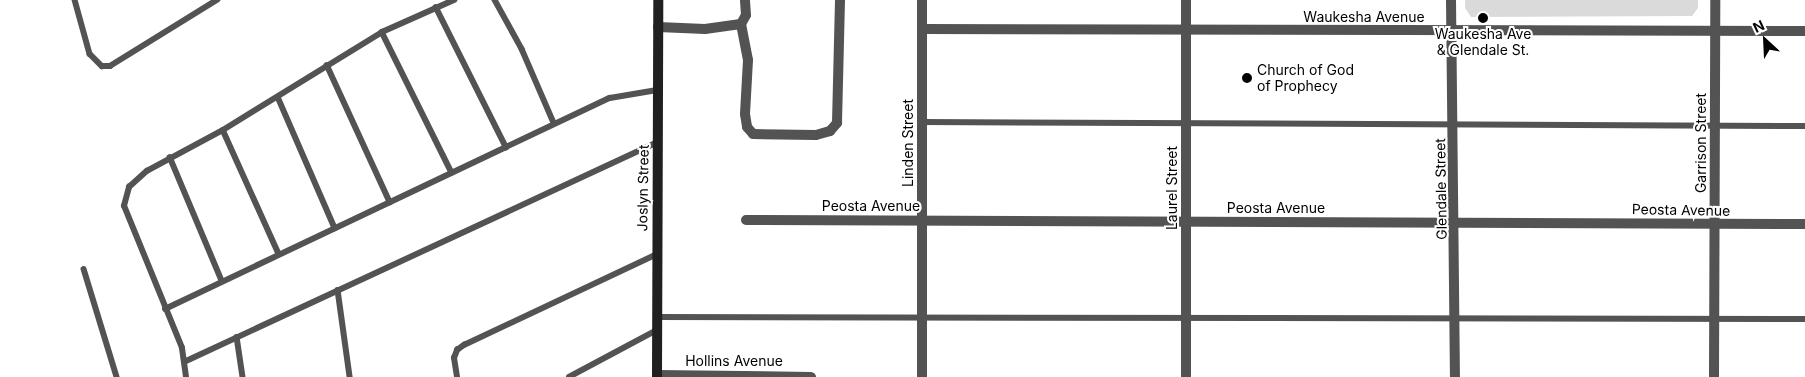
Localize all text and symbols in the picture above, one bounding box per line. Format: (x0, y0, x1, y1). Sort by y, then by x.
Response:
street label: Waukesha Avenue (1303, 9, 1425, 25)
marker: Waukesha Ave & Glendale St. (1477, 12, 1489, 24)
north arrow (1740, 15, 1790, 65)
text: N (1750, 16, 1767, 36)
place label: Waukesha Ave & Glendale St. (1435, 26, 1531, 58)
place label: Church of God of Prophecy (1257, 62, 1354, 94)
marker: Church of God of Prophecy (1241, 72, 1253, 84)
street label: Garrison Street (1693, 93, 1709, 193)
street label: Linden Street (900, 99, 916, 187)
street label: Glendale Street (1432, 138, 1450, 240)
street label: Joslyn Street (634, 144, 652, 232)
street label: Laurel Street (1164, 146, 1180, 230)
street label: Peosta Avenue (822, 198, 920, 214)
street label: Peosta Avenue (1227, 200, 1325, 216)
street label: Peosta Avenue (1632, 201, 1730, 219)
street label: Hollins Avenue (685, 353, 783, 369)

